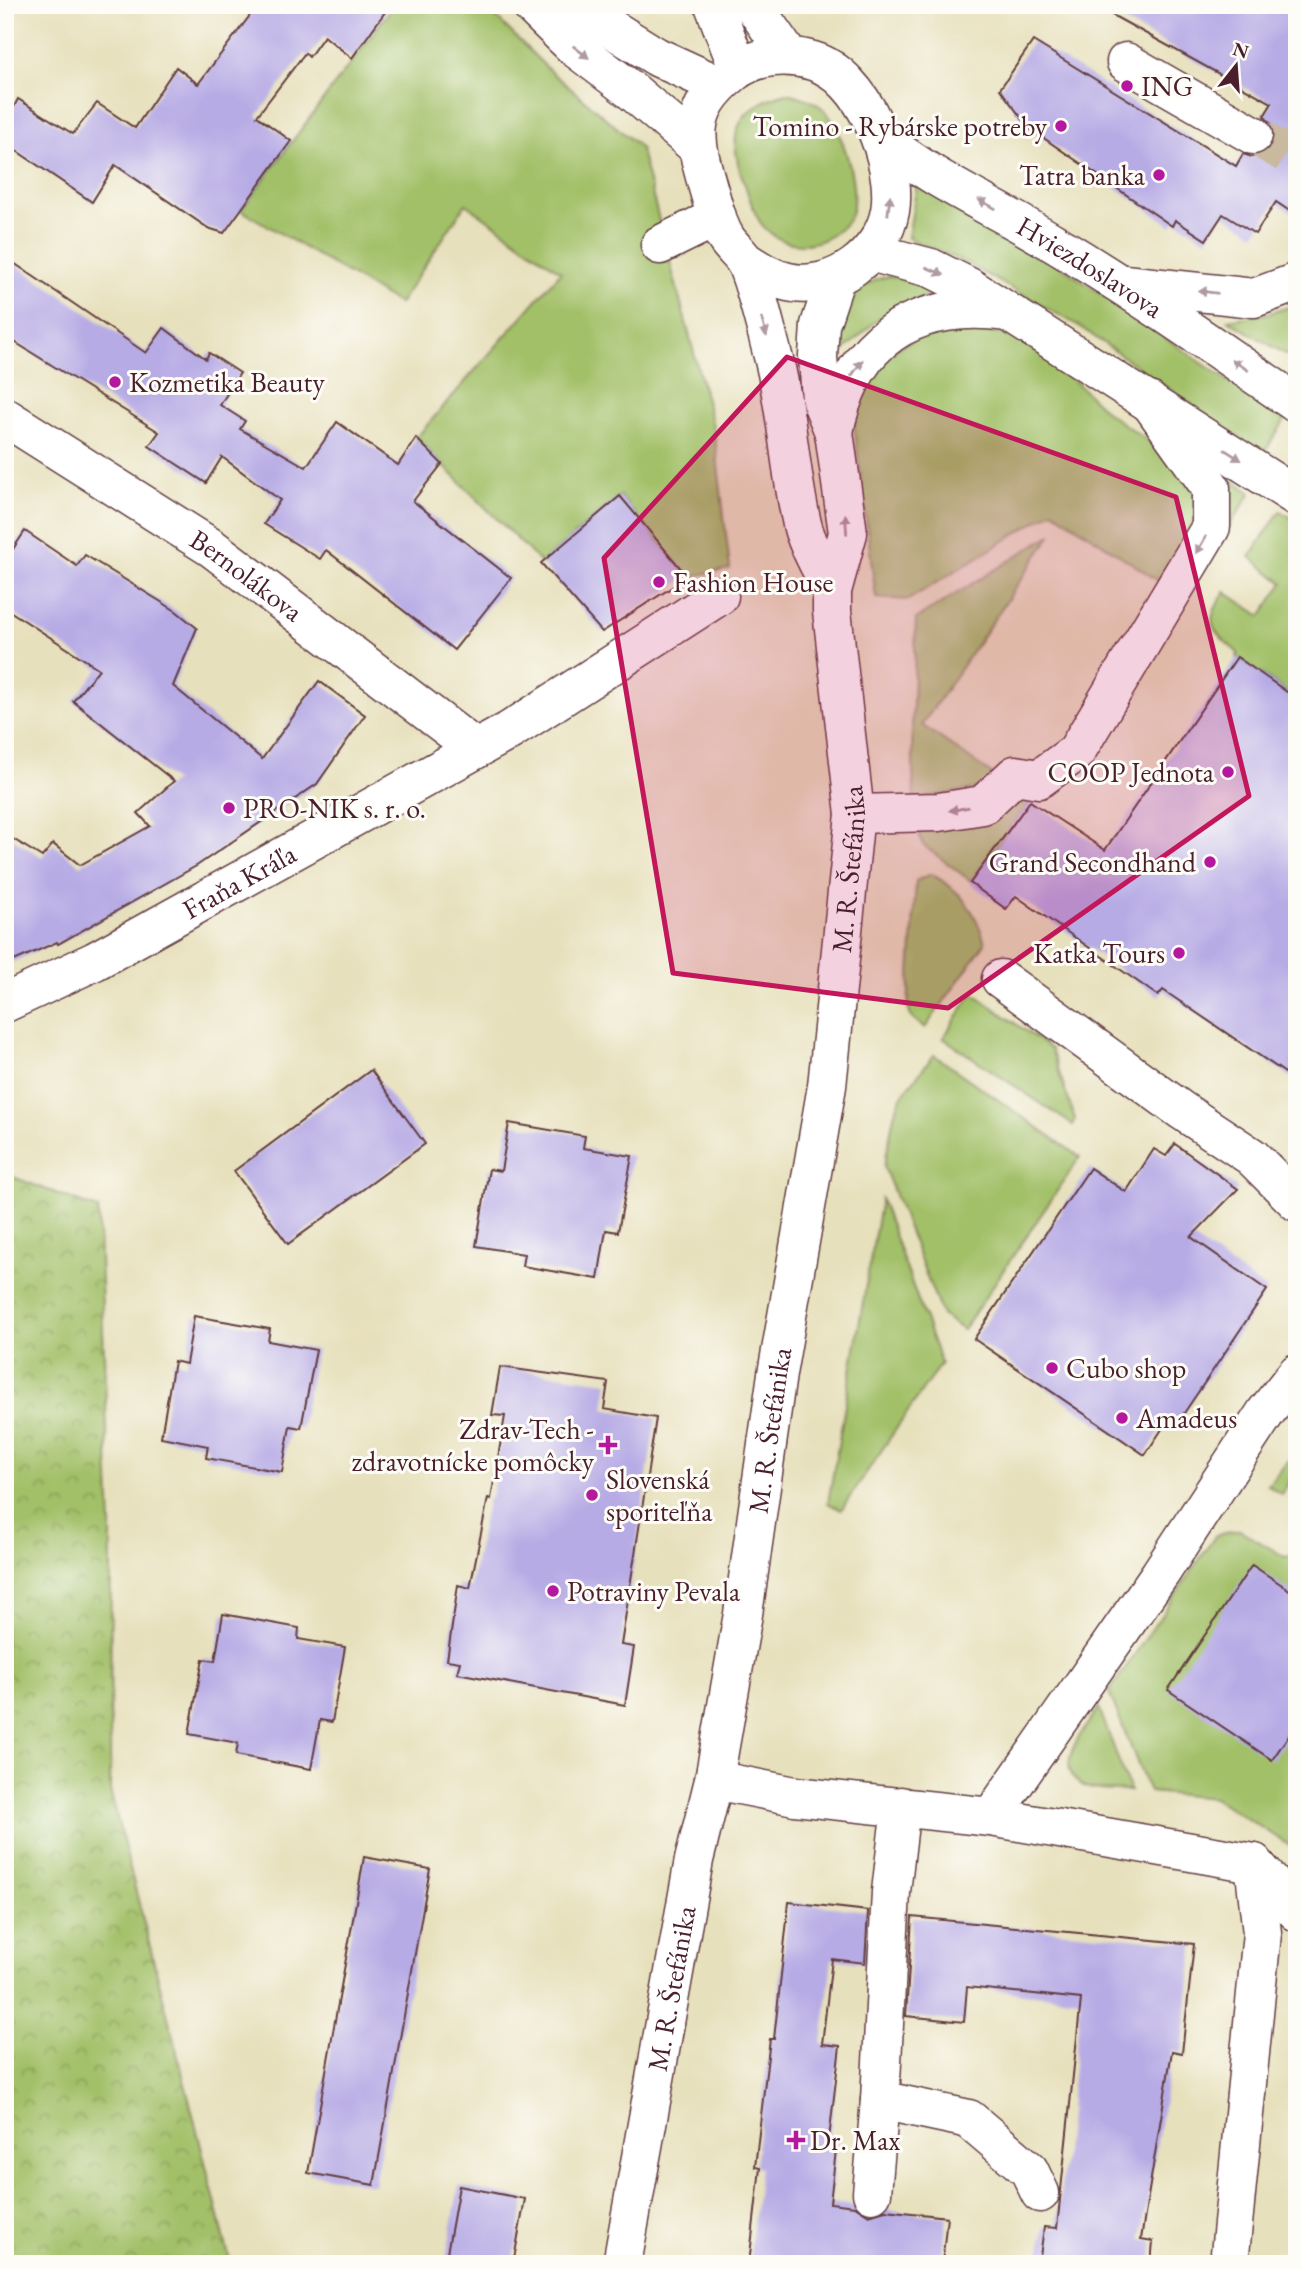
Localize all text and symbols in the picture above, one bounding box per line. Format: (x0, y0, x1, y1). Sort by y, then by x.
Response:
north arrow (1200, 32, 1270, 102)
text: N (1230, 36, 1252, 65)
one-way arrow (572, 44, 589, 59)
place label: ING (1141, 68, 1193, 104)
marker: ING (1119, 78, 1135, 94)
place label: Tomino - Rybárske potreby (752, 108, 1048, 144)
marker: Tomino - Rybárske potreby (1053, 118, 1069, 134)
place label: Tatra banka (1019, 157, 1146, 193)
marker: Tatra banka (1151, 167, 1167, 183)
one-way arrow (884, 194, 895, 216)
one-way arrow (976, 198, 996, 210)
street label: Hviezdoslavova (1011, 207, 1171, 326)
one-way arrow (925, 266, 946, 277)
one-way arrow (1196, 286, 1218, 297)
one-way arrow (760, 317, 770, 338)
one-way arrow (850, 359, 864, 377)
one-way arrow (1231, 359, 1250, 372)
place label: Kozmetika Beauty (129, 364, 325, 400)
marker: Kozmetika Beauty (107, 374, 123, 390)
one-way arrow (1223, 448, 1243, 461)
one-way arrow (840, 513, 851, 535)
street label: Bernolákova (184, 521, 311, 630)
one-way arrow (1195, 535, 1207, 554)
place label: Fashion House (673, 564, 834, 600)
marker: Fashion House (651, 574, 667, 590)
place label: COOP Jednota (1047, 754, 1215, 790)
marker: COOP Jednota (1220, 764, 1236, 780)
street label: M. R. Štefánika (823, 783, 873, 954)
place label: PRO-NIK s. r. o. (243, 790, 426, 826)
marker: PRO-NIK s. r. o. (221, 800, 237, 816)
one-way arrow (948, 804, 970, 815)
street label: Fraňa Kráľa (176, 835, 303, 927)
place label: Grand Secondhand (989, 844, 1197, 880)
marker: Grand Secondhand (1202, 854, 1218, 870)
place label: Katka Tours (1033, 935, 1165, 971)
marker: Katka Tours (1171, 945, 1187, 961)
street label: M. R. Štefánika (739, 1344, 799, 1516)
place label: Cubo shop (1066, 1350, 1186, 1386)
marker: Cubo shop (1044, 1360, 1060, 1376)
place label: Amadeus (1135, 1400, 1237, 1436)
marker: Amadeus (1114, 1410, 1130, 1426)
place label: Zdrav-Tech - zdravotnícke pomôcky (352, 1411, 595, 1479)
marker: Zdrav-Tech - zdravotnícke pomôcky (600, 1437, 616, 1453)
place label: Slovenská sporiteľňa (606, 1461, 713, 1529)
marker: Slovenská sporiteľňa (584, 1487, 600, 1503)
place label: Potraviny Pevala (567, 1573, 741, 1609)
marker: Potraviny Pevala (545, 1583, 561, 1599)
street label: M. R. Štefánika (639, 1902, 704, 2074)
place label: Dr. Max (810, 2122, 900, 2158)
marker: Dr. Max (788, 2132, 804, 2148)

